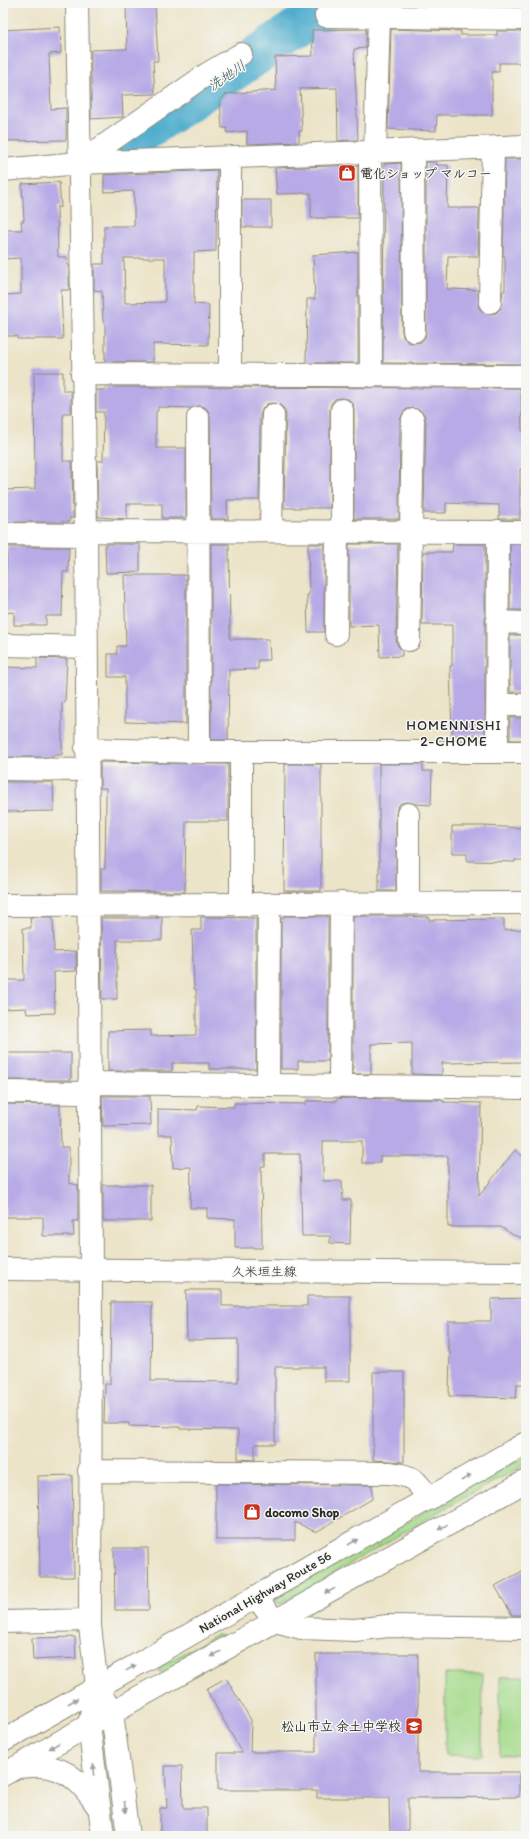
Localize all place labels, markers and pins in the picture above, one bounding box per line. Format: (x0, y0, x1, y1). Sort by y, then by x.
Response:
shop icon: 電化ショップ マルコー (337, 163, 357, 183)
place label: 電化ショップ マルコー (360, 166, 492, 181)
shop icon: docomo Shop (242, 1502, 262, 1522)
place label: docomo Shop (265, 1505, 340, 1521)
school or university icon: 松山市立 余土中学校 (404, 1716, 424, 1736)
place label: 松山市立 余土中学校 (281, 1719, 401, 1734)

